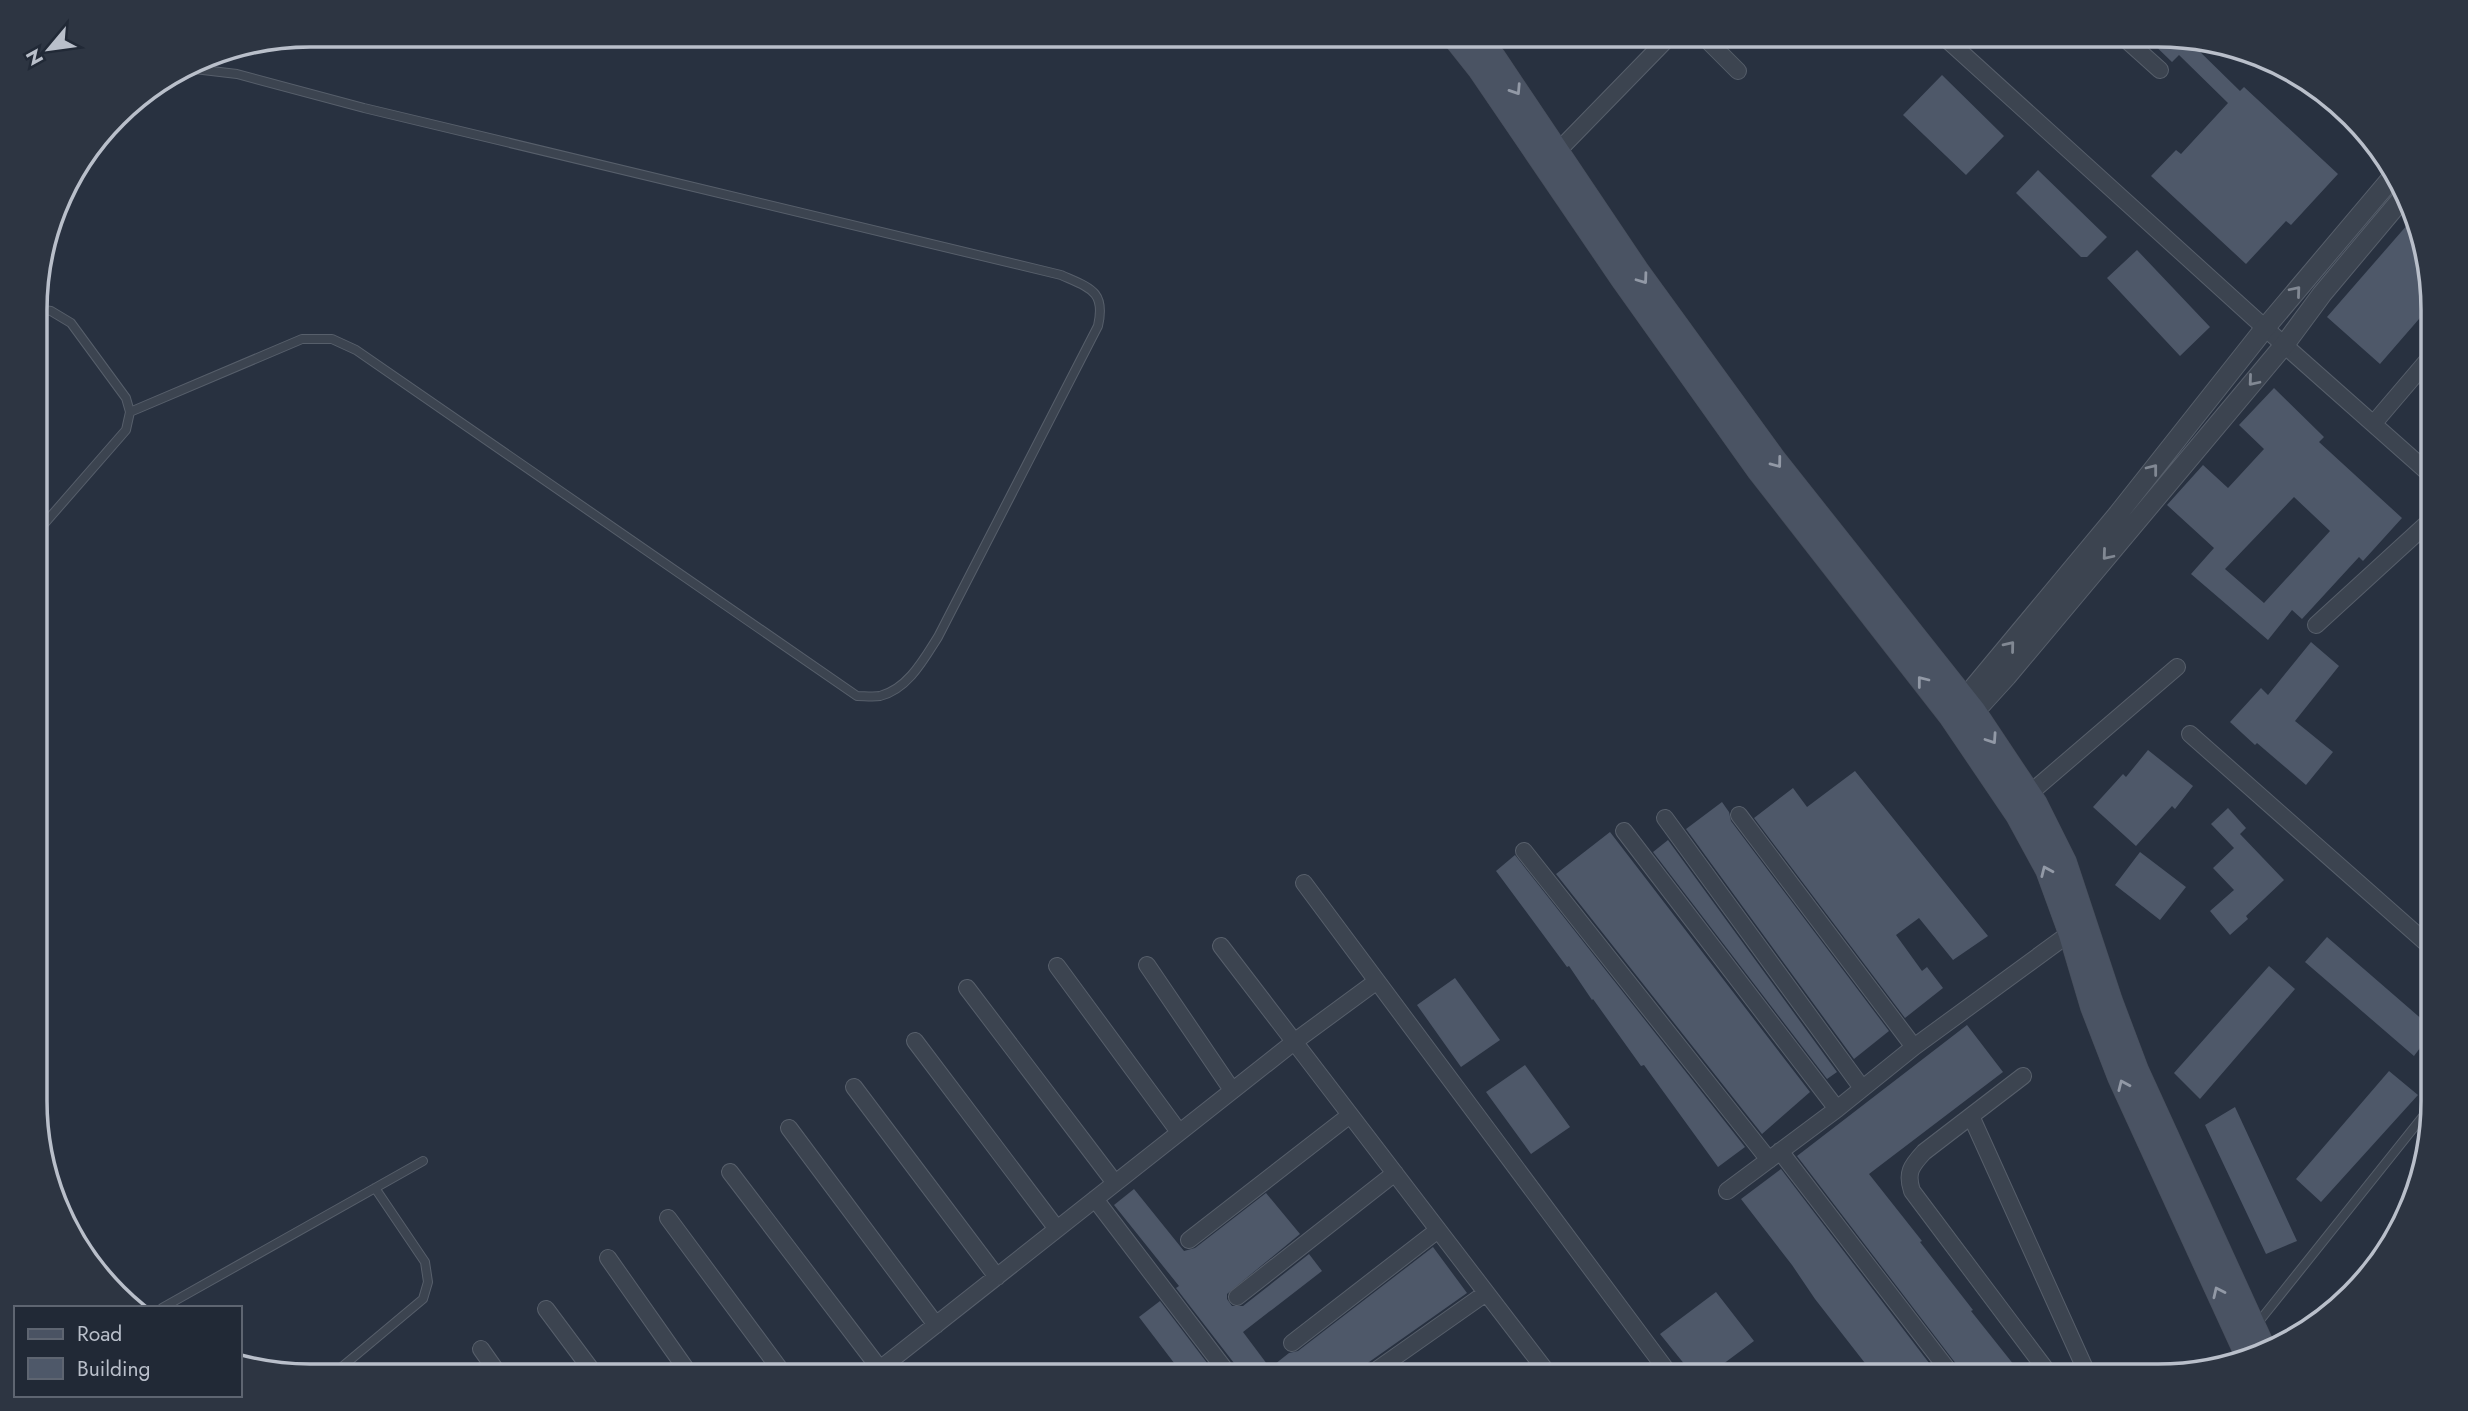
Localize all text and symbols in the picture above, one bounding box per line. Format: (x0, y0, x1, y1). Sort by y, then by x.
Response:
north arrow (14, 14, 84, 84)
text: N (19, 44, 50, 70)
one-way arrow (1507, 83, 1520, 96)
one-way arrow (1635, 271, 1648, 284)
one-way arrow (2288, 287, 2300, 300)
one-way arrow (2249, 373, 2262, 386)
one-way arrow (1769, 455, 1782, 467)
one-way arrow (2145, 464, 2158, 477)
one-way arrow (2103, 547, 2115, 560)
one-way arrow (2002, 641, 2014, 654)
one-way arrow (1918, 676, 1931, 689)
one-way arrow (1984, 731, 1997, 744)
one-way arrow (2040, 866, 2054, 878)
one-way arrow (2117, 1080, 2131, 1092)
one-way arrow (2212, 1287, 2226, 1299)
legend (14, 1306, 242, 1397)
text: Road (77, 1319, 122, 1349)
text: Building (77, 1354, 150, 1384)

